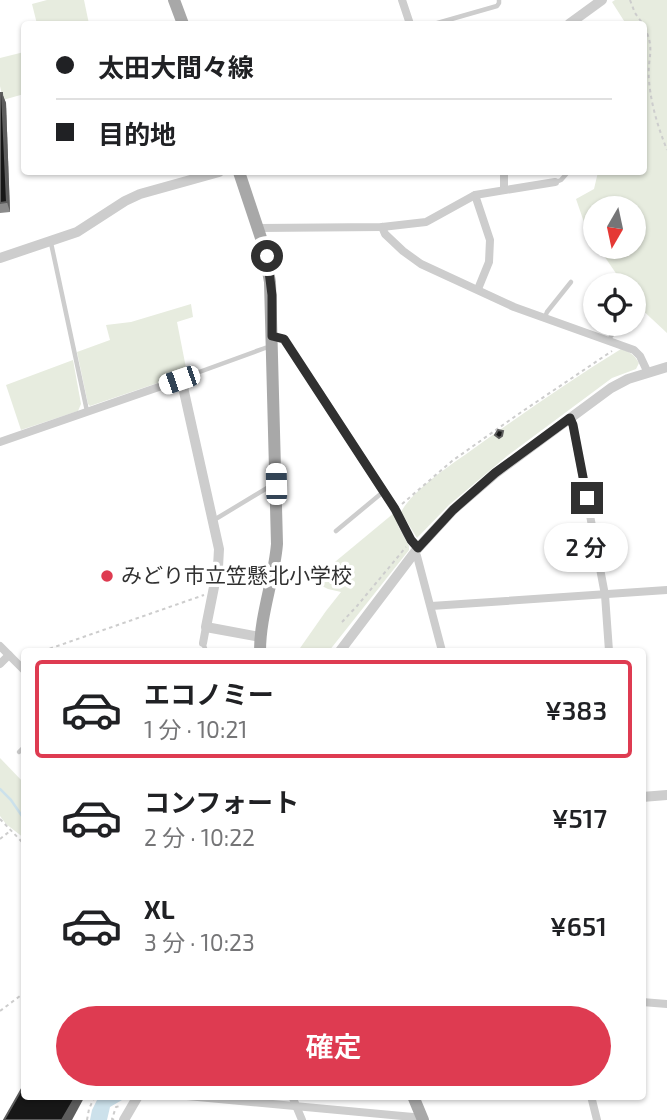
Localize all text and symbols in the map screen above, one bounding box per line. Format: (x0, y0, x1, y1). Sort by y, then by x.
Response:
text: 太田大間々線 (98, 51, 254, 82)
text: 目的地 (98, 118, 176, 149)
north arrow (583, 196, 646, 259)
map controls (583, 196, 646, 336)
route start (251, 240, 283, 272)
button: locate (583, 273, 646, 336)
car (156, 363, 203, 397)
car (266, 463, 287, 505)
route end (571, 482, 603, 514)
callout: 2 分 (545, 522, 629, 572)
text: 2 分 (565, 533, 607, 561)
place label: みどり市立笠懸北小学校 (121, 562, 352, 587)
marker: みどり市立笠懸北小学校 (99, 568, 115, 584)
icon: car (60, 678, 123, 741)
text: エコノミー (144, 678, 274, 709)
text: ¥383 (545, 694, 607, 725)
text: 1 分 · 10:21 (144, 715, 248, 743)
icon: car (60, 786, 123, 849)
text: コンフォート (144, 786, 299, 817)
text: ¥517 (552, 802, 607, 833)
text: 2 分 · 10:22 (144, 823, 255, 851)
text: XL (144, 893, 175, 924)
icon: car (60, 894, 123, 957)
text: ¥651 (550, 910, 607, 941)
text: 3 分 · 10:23 (144, 928, 255, 956)
button: 確定 (56, 1006, 611, 1086)

